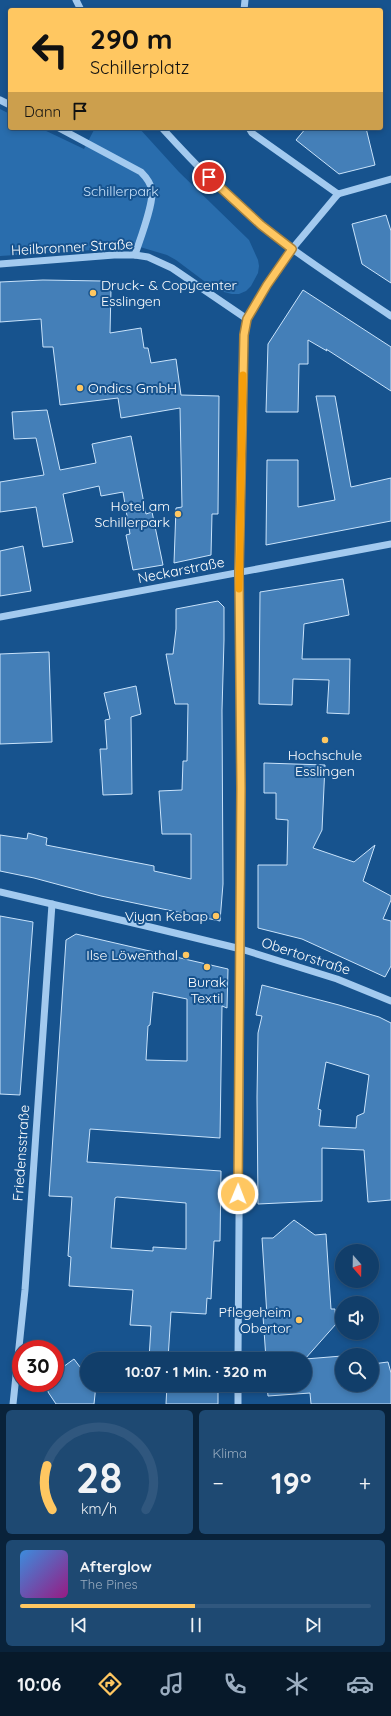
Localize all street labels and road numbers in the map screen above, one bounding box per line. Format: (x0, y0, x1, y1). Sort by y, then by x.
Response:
street label: Heilbronner Straße (10, 235, 134, 259)
street label: Neckarstraße (136, 553, 226, 587)
street label: Obertorstraße (259, 933, 353, 979)
street label: Friedensstraße (9, 1104, 33, 1202)

